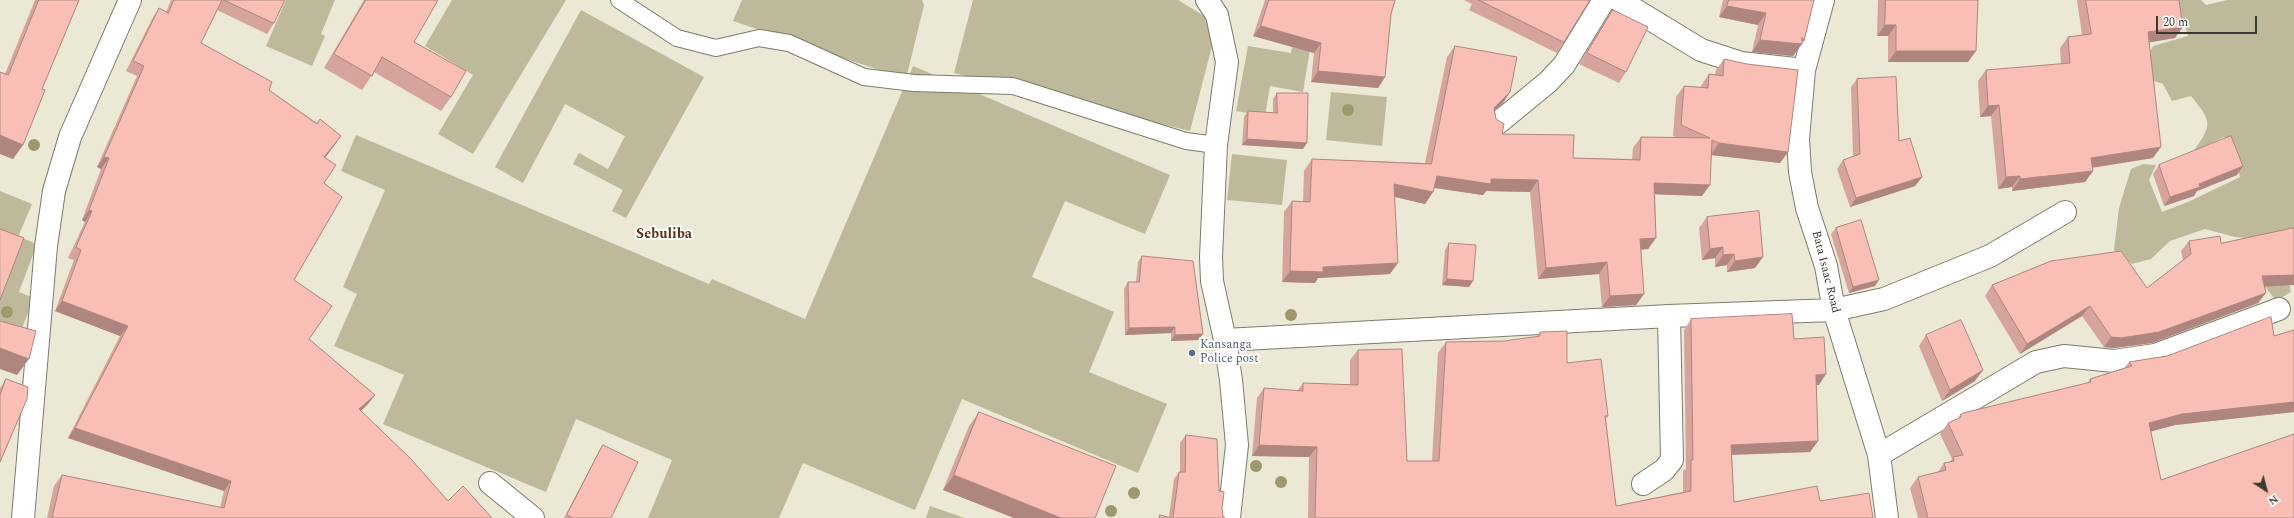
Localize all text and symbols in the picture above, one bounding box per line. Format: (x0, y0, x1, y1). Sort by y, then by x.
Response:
scale bar (2158, 8, 2259, 34)
text: 20 m (2163, 13, 2188, 32)
district label: Sebuliba (636, 227, 692, 243)
street label: Bata Isaac Road (1808, 229, 1842, 315)
place label: Kansanga Police post (1200, 339, 1258, 367)
marker: Kansanga Police post (1187, 348, 1197, 358)
north arrow (2246, 470, 2286, 510)
text: N (2265, 491, 2282, 510)

